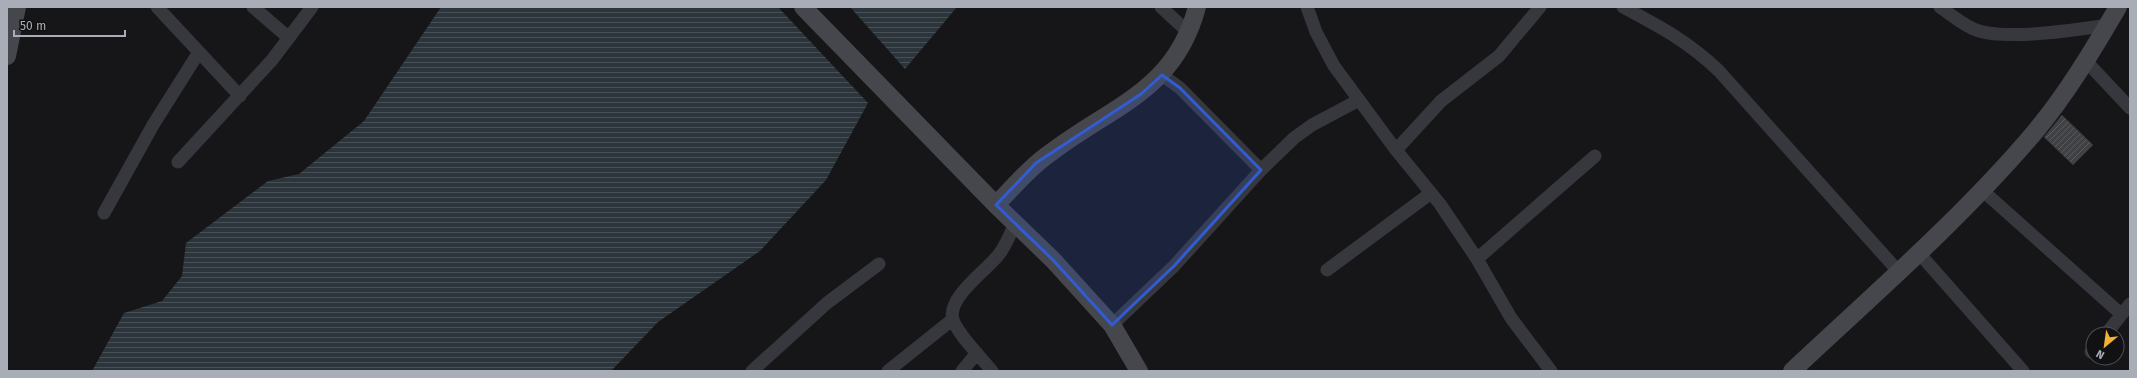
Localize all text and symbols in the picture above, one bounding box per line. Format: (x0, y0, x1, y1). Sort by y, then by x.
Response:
scale bar (14, 12, 125, 38)
text: 50 m (20, 19, 46, 33)
north arrow (2085, 326, 2125, 366)
text: N (2094, 347, 2107, 362)

